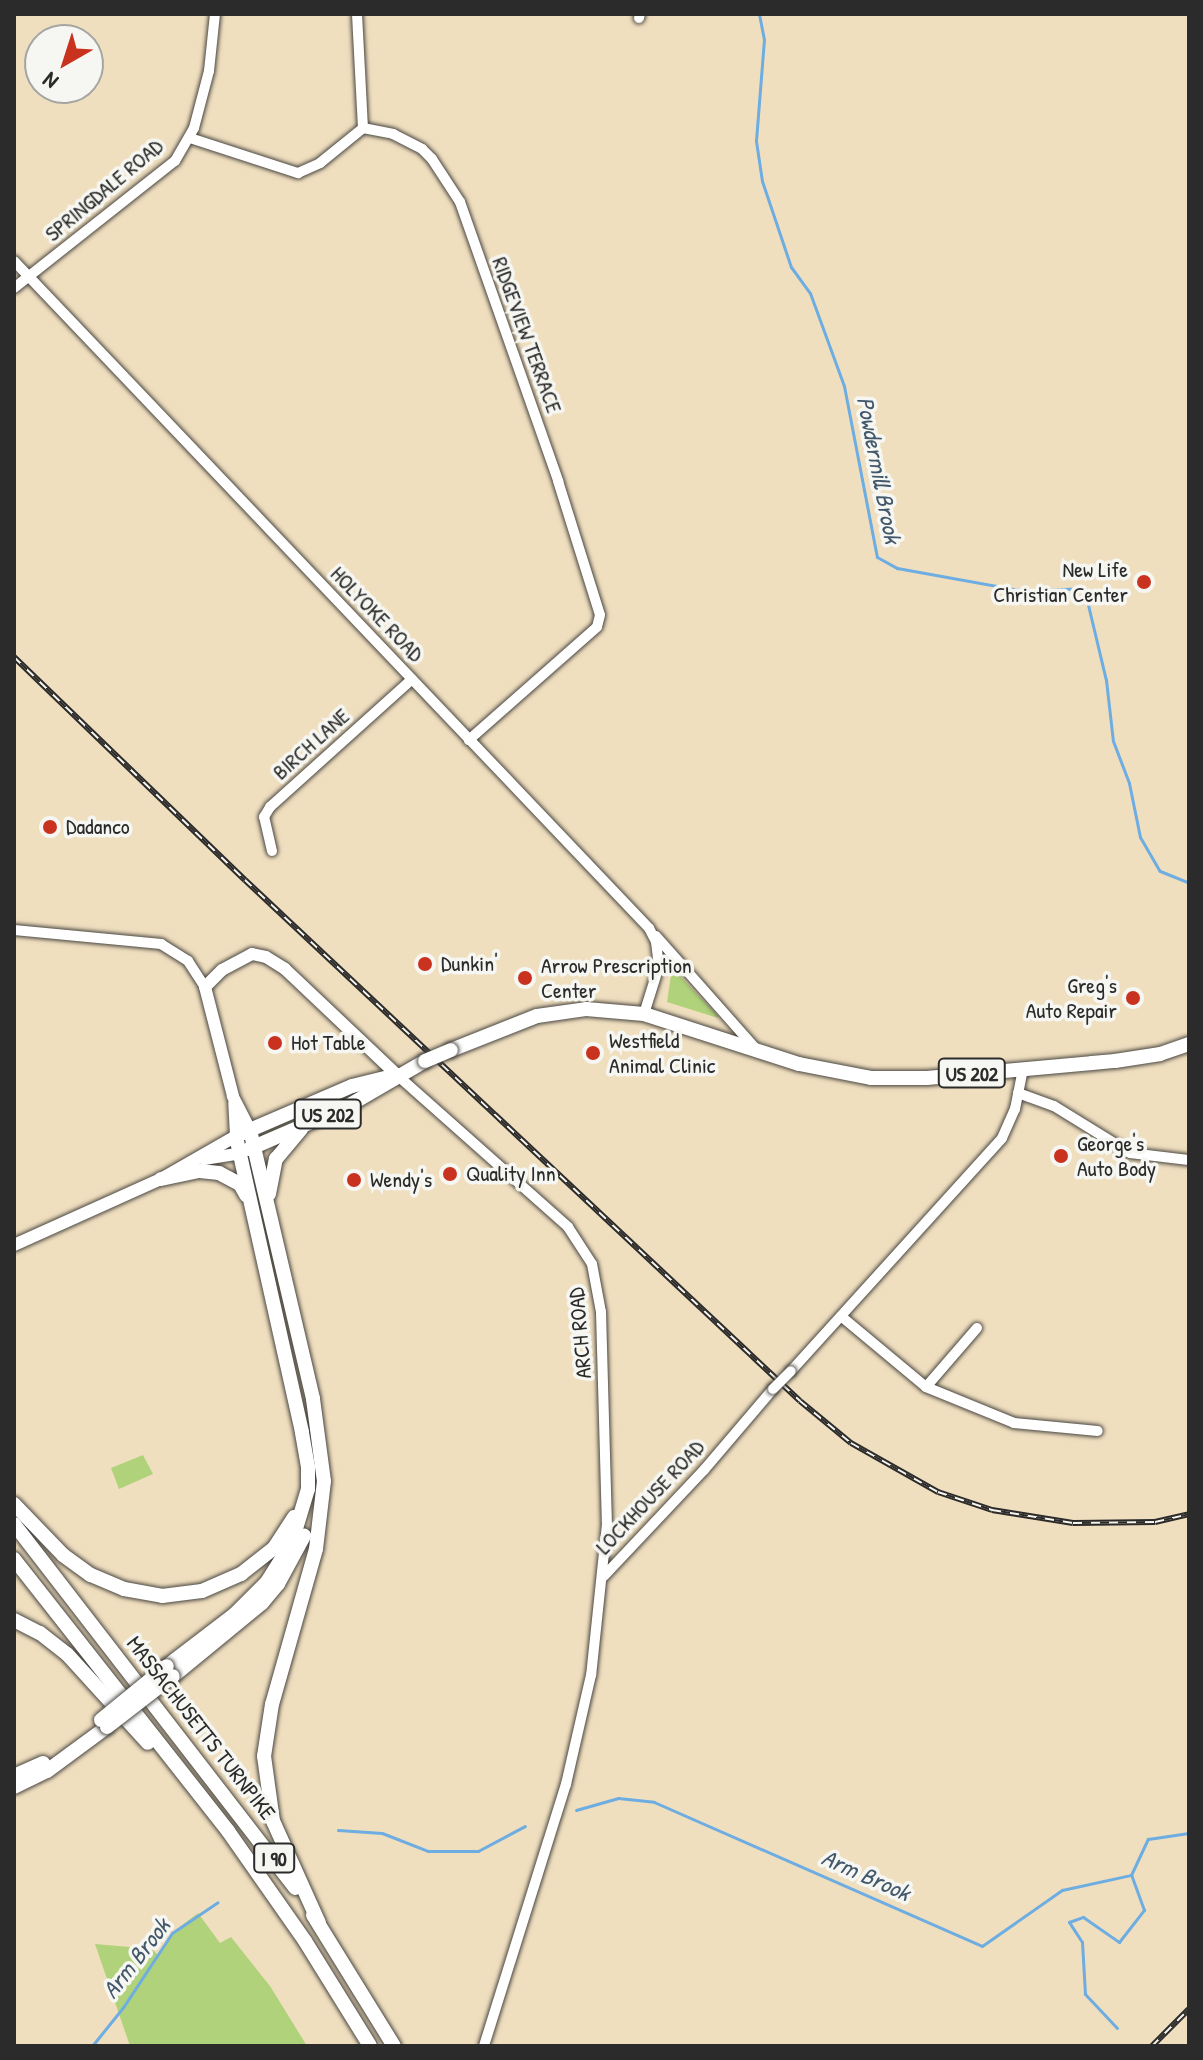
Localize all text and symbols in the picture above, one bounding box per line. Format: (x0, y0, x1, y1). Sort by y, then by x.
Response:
north arrow (24, 24, 104, 104)
text: N (36, 66, 64, 96)
street label: SPRINGDALE ROAD (40, 133, 168, 247)
street label: RIDGEVIEW TERRACE (487, 253, 567, 417)
water label: Powdermill Brook (851, 394, 907, 546)
place label: New Life Christian Center (993, 556, 1128, 608)
street label: HOLYOKE ROAD (325, 561, 429, 667)
marker: New Life Christian Center (1135, 573, 1153, 591)
street label: BIRCH LANE (267, 703, 355, 785)
place label: Dadanco (66, 814, 130, 840)
marker: Dadanco (41, 818, 59, 836)
place label: Dunkin' (441, 951, 498, 977)
place label: Arrow Prescription Center (541, 952, 692, 1004)
marker: Dunkin' (416, 955, 434, 973)
marker: Arrow Prescription Center (516, 969, 534, 987)
place label: Greg's Auto Repair (1026, 972, 1117, 1024)
marker: Greg's Auto Repair (1124, 989, 1142, 1007)
place label: Westfield Animal Clinic (609, 1027, 715, 1078)
place label: Hot Table (291, 1030, 365, 1056)
marker: Hot Table (266, 1034, 284, 1052)
marker: Westfield Animal Clinic (584, 1044, 602, 1062)
road number: US 202 (936, 1057, 1008, 1089)
road number: US 202 (292, 1098, 364, 1130)
place label: George's Auto Body (1077, 1130, 1156, 1182)
marker: George's Auto Body (1052, 1147, 1070, 1165)
place label: Quality Inn (466, 1161, 556, 1187)
marker: Quality Inn (441, 1165, 459, 1183)
place label: Wendy's (370, 1167, 432, 1193)
marker: Wendy's (345, 1171, 363, 1189)
street label: ARCH ROAD (563, 1286, 597, 1380)
street label: LOCKHOUSE ROAD (590, 1434, 710, 1560)
street label: MASSACHUSETTS TURNPIKE (121, 1631, 281, 1825)
road number: I 90 (252, 1842, 296, 1874)
water label: Arm Brook (817, 1843, 915, 1907)
water label: Arm Brook (96, 1912, 176, 2004)

